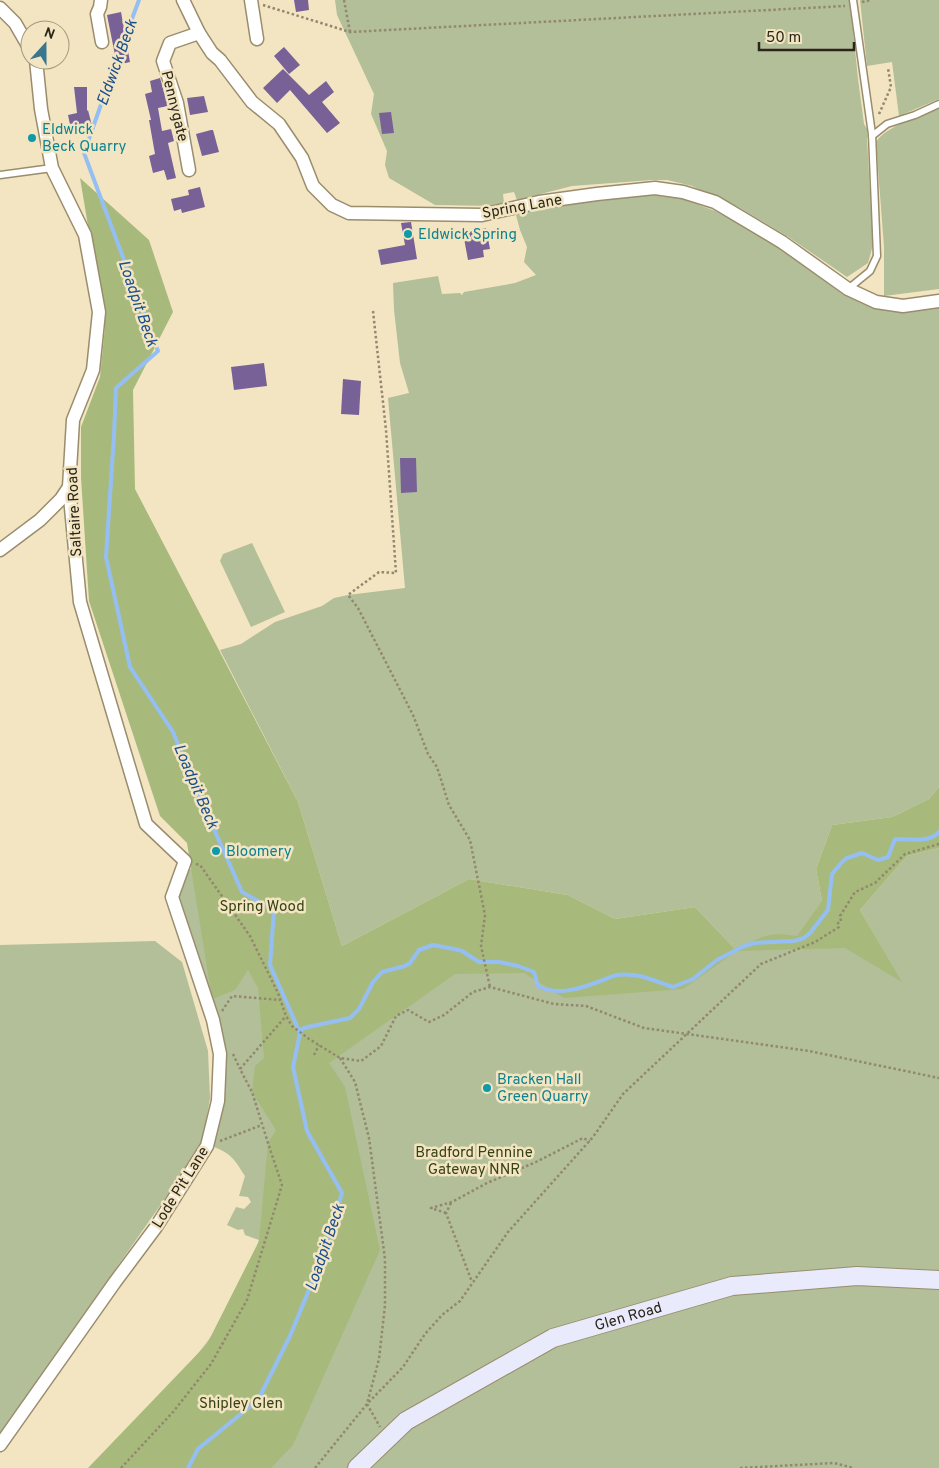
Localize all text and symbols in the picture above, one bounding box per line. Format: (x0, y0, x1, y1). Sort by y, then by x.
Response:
water label: Eldwick Beck (93, 16, 143, 109)
north arrow (20, 20, 70, 70)
scale bar (759, 20, 854, 52)
text: N (41, 25, 57, 44)
text: 50 m (766, 29, 801, 48)
street label: Pennygate (156, 69, 192, 144)
place label: Eldwick Beck Quarry (42, 121, 127, 157)
marker: Eldwick Beck Quarry (26, 132, 38, 144)
street label: Spring Lane (481, 191, 564, 224)
place label: Eldwick Spring (418, 226, 517, 245)
marker: Eldwick Spring (402, 228, 414, 240)
water label: Loadpit Beck (113, 258, 162, 351)
street label: Saltaire Road (64, 467, 87, 557)
water label: Loadpit Beck (168, 741, 222, 833)
place label: Bloomery (226, 843, 292, 862)
marker: Bloomery (210, 845, 222, 857)
park label: Spring Wood (219, 898, 305, 917)
place label: Bracken Hall Green Quarry (497, 1071, 589, 1107)
marker: Bracken Hall Green Quarry (481, 1082, 493, 1094)
street label: Lode Pit Lane (149, 1143, 214, 1232)
park label: Bradford Pennine Gateway NNR (415, 1144, 533, 1180)
water label: Loadpit Beck (302, 1201, 350, 1294)
street label: Glen Road (593, 1299, 665, 1336)
park label: Shipley Glen (199, 1395, 283, 1414)

